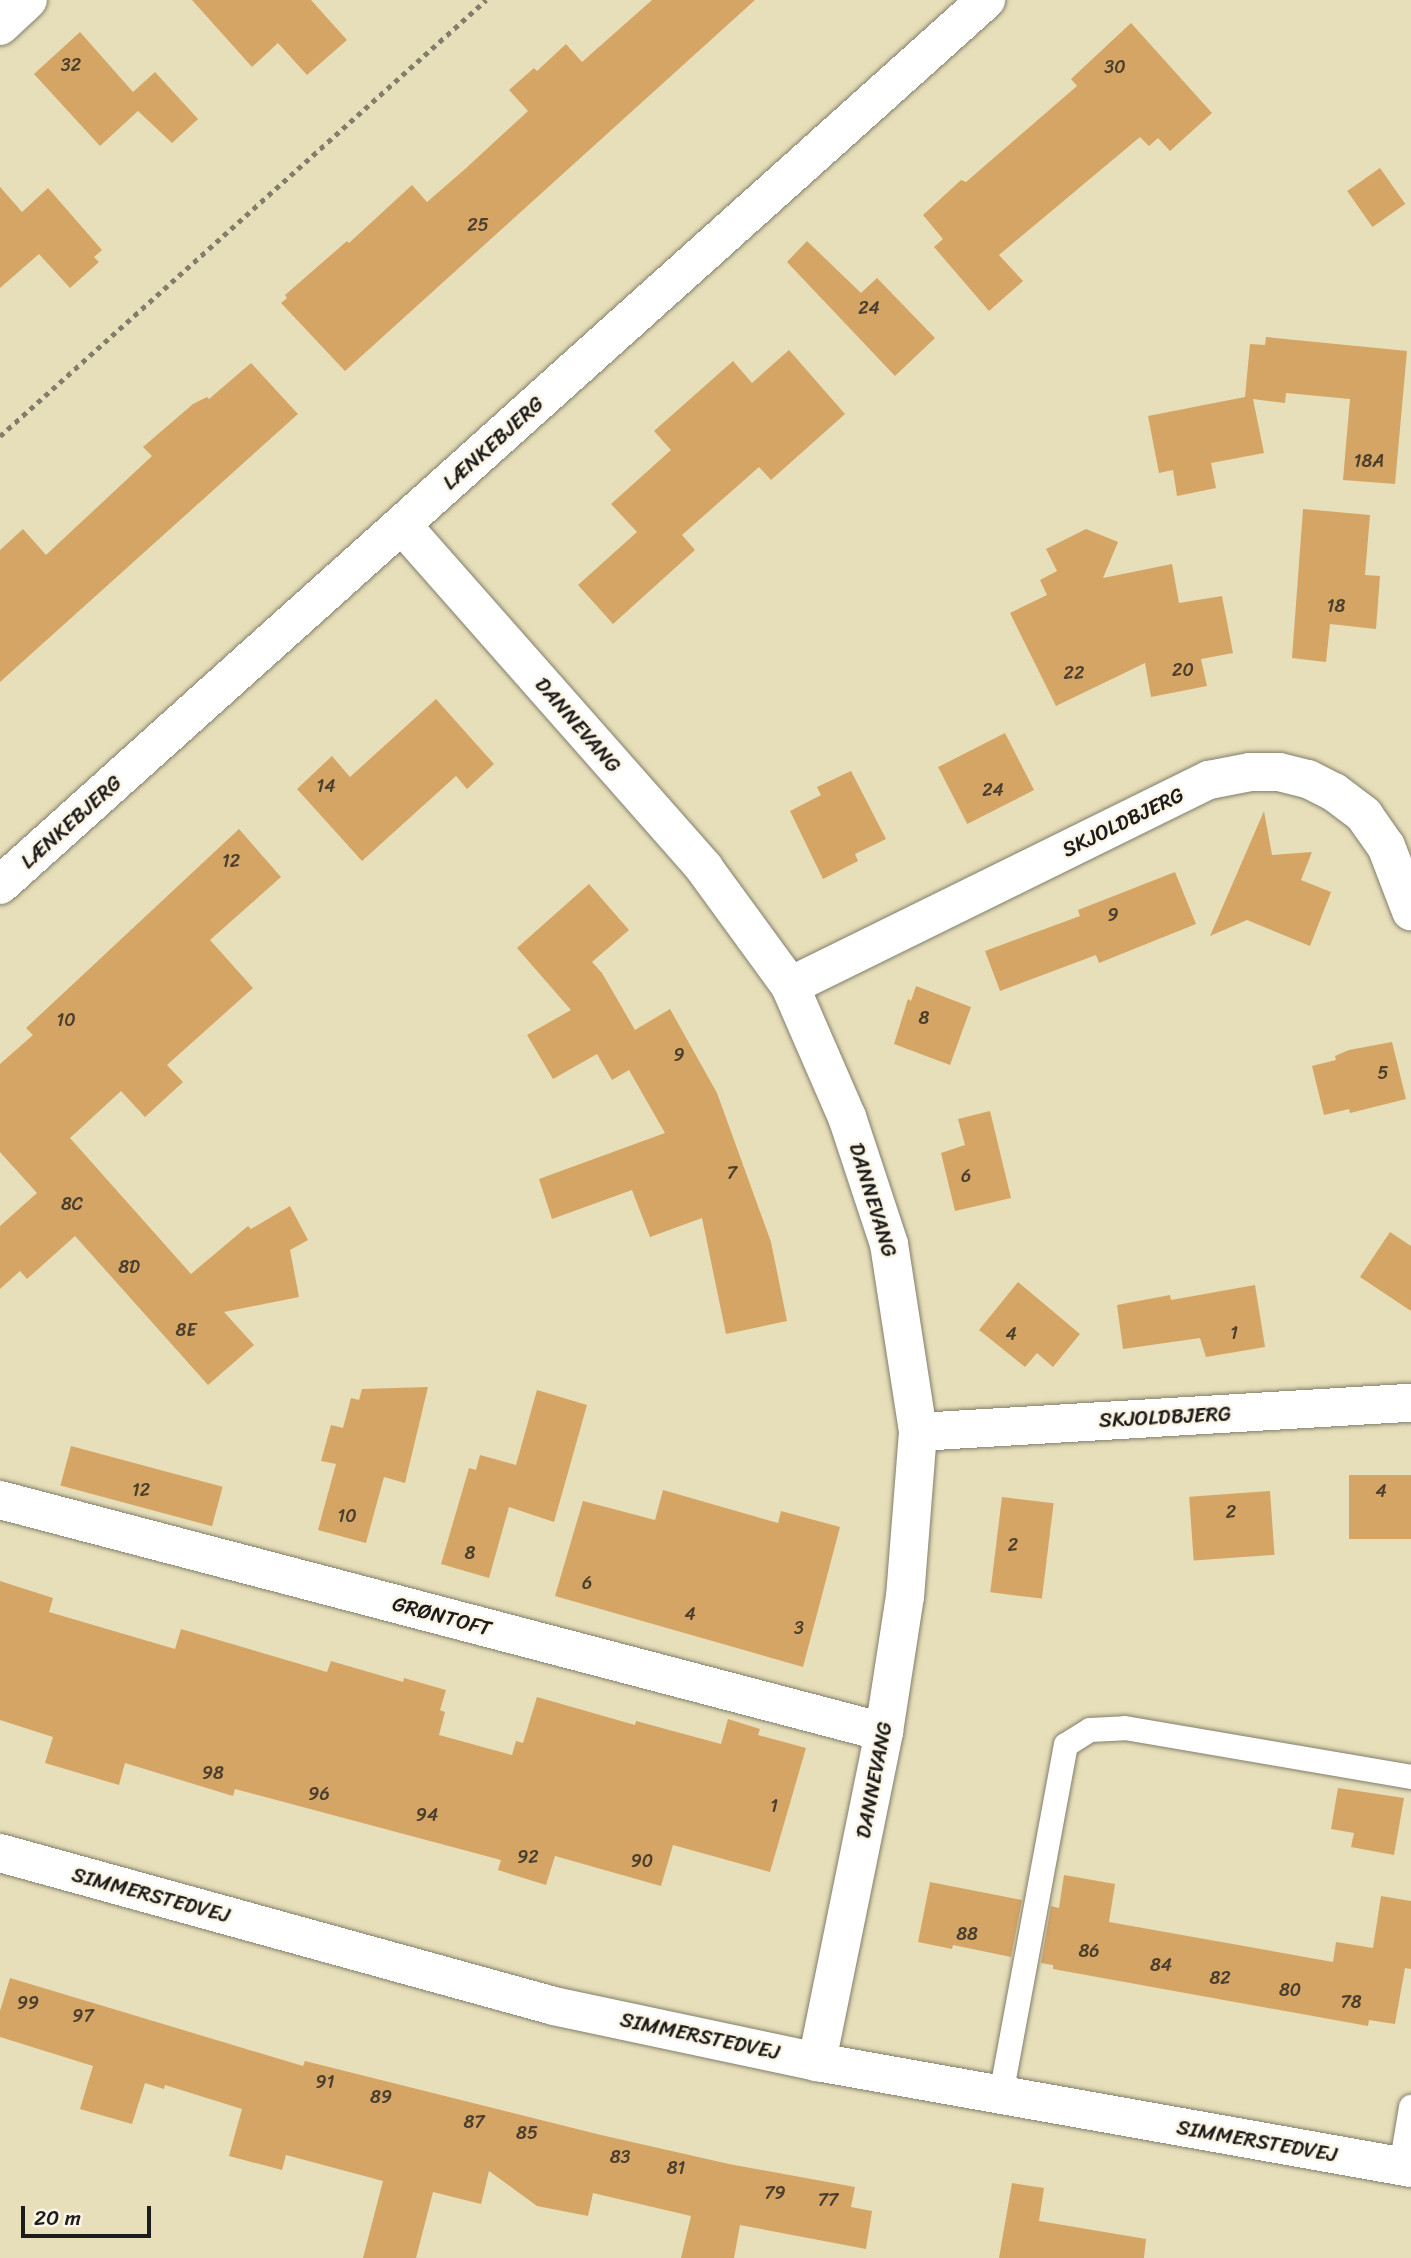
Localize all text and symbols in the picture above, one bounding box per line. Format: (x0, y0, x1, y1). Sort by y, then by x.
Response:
house number: 32 (61, 54, 81, 76)
house number: 30 (1104, 56, 1126, 78)
house number: 25 (467, 214, 489, 236)
house number: 24 (858, 297, 880, 319)
street label: LÆNKEBJERG (437, 391, 549, 495)
house number: 18A (1354, 450, 1384, 472)
house number: 18 (1327, 595, 1345, 617)
house number: 20 (1172, 659, 1194, 681)
house number: 22 (1064, 662, 1084, 684)
street label: DANNEVANG (530, 672, 626, 778)
street label: LÆNKEBJERG (15, 770, 127, 874)
house number: 14 (317, 775, 335, 797)
house number: 24 (982, 779, 1004, 801)
street label: SKJOLDBJERG (1058, 782, 1188, 862)
house number: 12 (222, 850, 240, 872)
house number: 9 (1107, 904, 1119, 926)
house number: 8 (919, 1007, 929, 1029)
house number: 10 (56, 1009, 76, 1031)
house number: 9 (673, 1044, 685, 1066)
house number: 5 (1378, 1062, 1388, 1084)
street label: DANNEVANG (844, 1140, 902, 1260)
house number: 7 (727, 1162, 737, 1184)
house number: 6 (961, 1165, 971, 1187)
house number: 8C (61, 1193, 83, 1215)
house number: 8D (118, 1256, 140, 1278)
house number: 8E (176, 1319, 196, 1341)
house number: 1 (1230, 1322, 1238, 1344)
house number: 4 (1005, 1323, 1017, 1345)
street label: SKJOLDBJERG (1098, 1401, 1232, 1433)
house number: 12 (132, 1479, 150, 1501)
house number: 4 (1375, 1480, 1387, 1502)
house number: 2 (1226, 1501, 1236, 1523)
house number: 10 (337, 1505, 357, 1527)
house number: 2 (1008, 1534, 1018, 1556)
house number: 8 (465, 1542, 475, 1564)
house number: 6 (582, 1572, 592, 1594)
street label: GRØNTOFT (390, 1591, 494, 1641)
house number: 4 (684, 1603, 696, 1625)
house number: 3 (794, 1617, 804, 1639)
street label: DANNEVANG (850, 1720, 898, 1840)
house number: 98 (202, 1762, 224, 1784)
house number: 96 (308, 1783, 330, 1805)
house number: 1 (770, 1795, 778, 1817)
house number: 94 (416, 1804, 438, 1826)
house number: 92 (517, 1846, 539, 1868)
house number: 90 (631, 1850, 653, 1872)
street label: SIMMERSTEDVEJ (69, 1862, 233, 1928)
house number: 88 (956, 1923, 978, 1945)
house number: 86 (1078, 1940, 1100, 1962)
house number: 84 (1150, 1954, 1172, 1976)
house number: 82 (1209, 1967, 1231, 1989)
house number: 80 (1279, 1979, 1301, 2001)
house number: 78 (1340, 1991, 1362, 2013)
house number: 99 (17, 1992, 39, 2014)
house number: 97 (72, 2005, 94, 2027)
street label: SIMMERSTEDVEJ (618, 2007, 782, 2065)
house number: 91 (316, 2071, 334, 2093)
house number: 89 (370, 2086, 392, 2108)
house number: 87 (463, 2111, 485, 2133)
street label: SIMMERSTEDVEJ (1175, 2114, 1339, 2168)
house number: 85 (516, 2122, 538, 2144)
house number: 83 (610, 2146, 630, 2168)
house number: 81 (667, 2157, 685, 2179)
house number: 79 (764, 2182, 786, 2204)
house number: 77 (818, 2189, 838, 2211)
scale bar (24, 2192, 154, 2236)
text: 20 m (34, 2199, 81, 2237)

